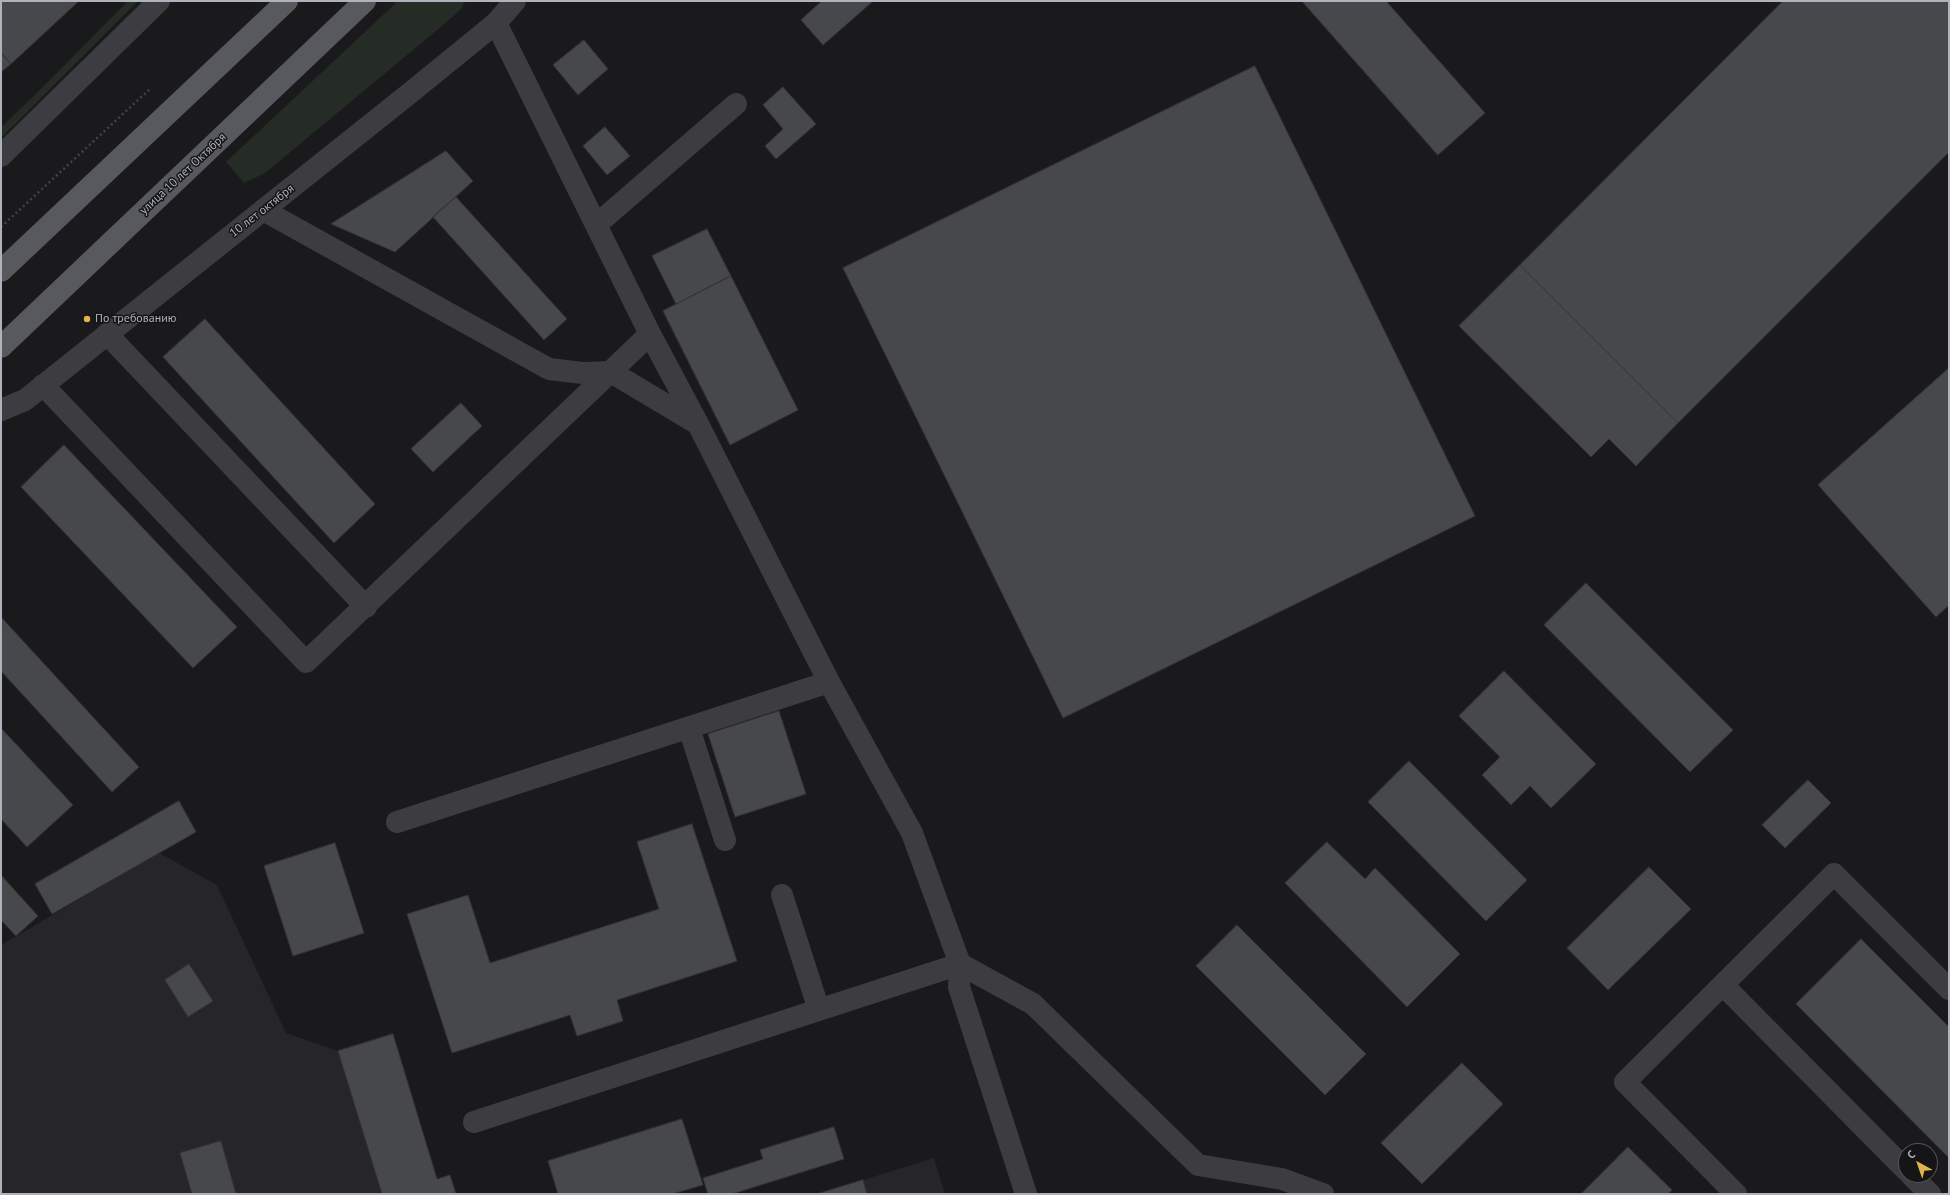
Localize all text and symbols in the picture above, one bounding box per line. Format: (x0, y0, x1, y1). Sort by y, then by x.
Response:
street label: улица 10 лет Октября (137, 130, 229, 218)
street label: 10 лет октября (227, 181, 297, 241)
place label: По требованию (95, 312, 176, 326)
marker: По требованию (82, 314, 92, 324)
north arrow (1898, 1143, 1938, 1183)
text: С (1904, 1147, 1918, 1162)

